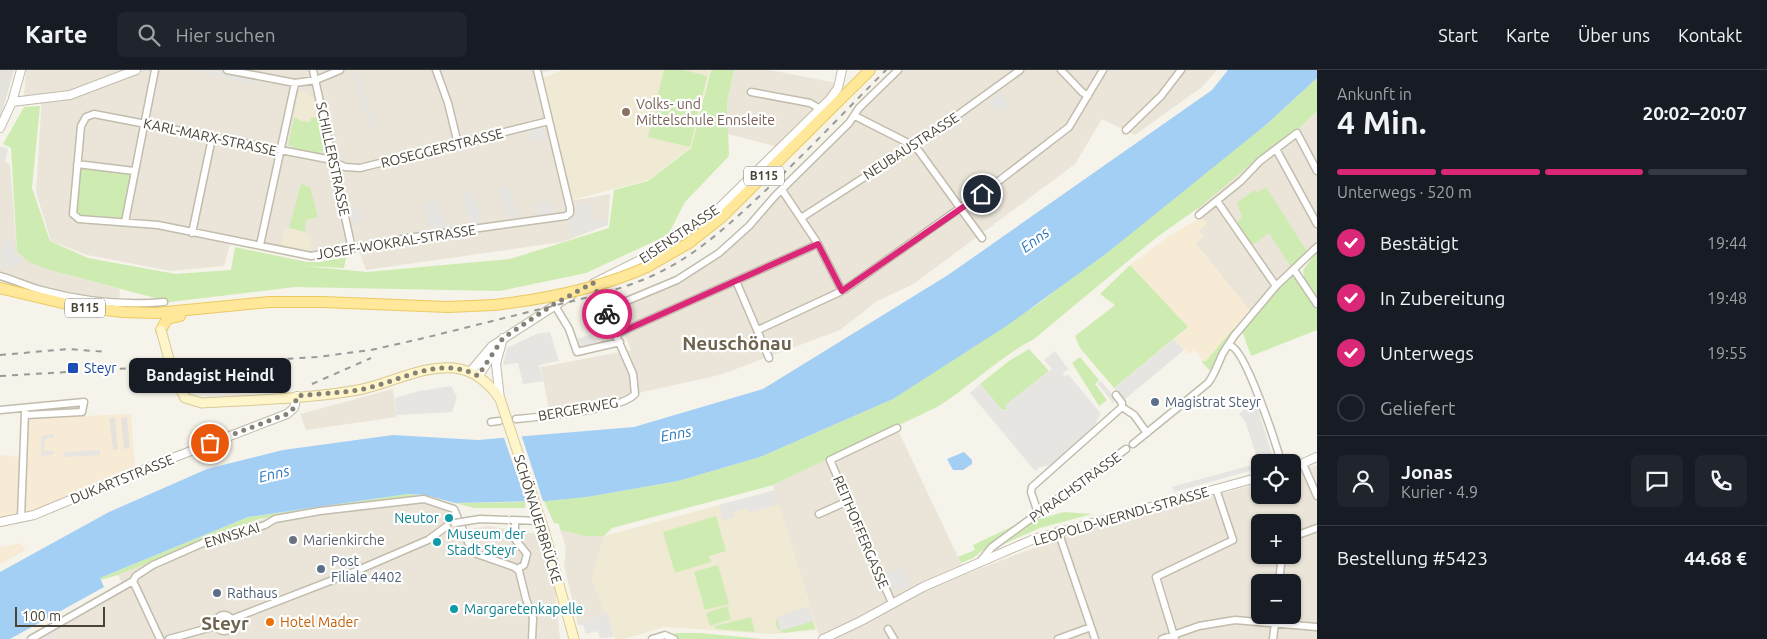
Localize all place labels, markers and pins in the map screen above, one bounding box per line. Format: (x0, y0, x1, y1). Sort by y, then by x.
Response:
place label: Volks- und Mittelschule Ennsleite (636, 96, 775, 128)
marker: Volks- und Mittelschule Ennsleite (620, 106, 632, 118)
pin (961, 173, 1003, 215)
callout: Bandagist Heindl (129, 358, 291, 393)
place label: Steyr (84, 360, 117, 376)
marker: Steyr (66, 361, 80, 375)
place label: Magistrat Steyr (1165, 394, 1262, 410)
marker: Magistrat Steyr (1149, 396, 1161, 408)
pin (189, 422, 231, 464)
place label: Neutor (394, 510, 440, 526)
marker: Neutor (443, 512, 455, 524)
place label: Museum der Stadt Steyr (447, 526, 526, 558)
place label: Marienkirche (303, 532, 385, 548)
marker: Marienkirche (287, 534, 299, 546)
marker: Museum der Stadt Steyr (431, 536, 443, 548)
place label: Post Filiale 4402 (331, 553, 402, 585)
marker: Post Filiale 4402 (315, 563, 327, 575)
place label: Rathaus (227, 585, 278, 601)
marker: Rathaus (211, 587, 223, 599)
place label: Margaretenkapelle (464, 601, 583, 617)
marker: Margaretenkapelle (448, 603, 460, 615)
place label: Hotel Mader (280, 614, 359, 630)
marker: Hotel Mader (264, 616, 276, 628)

